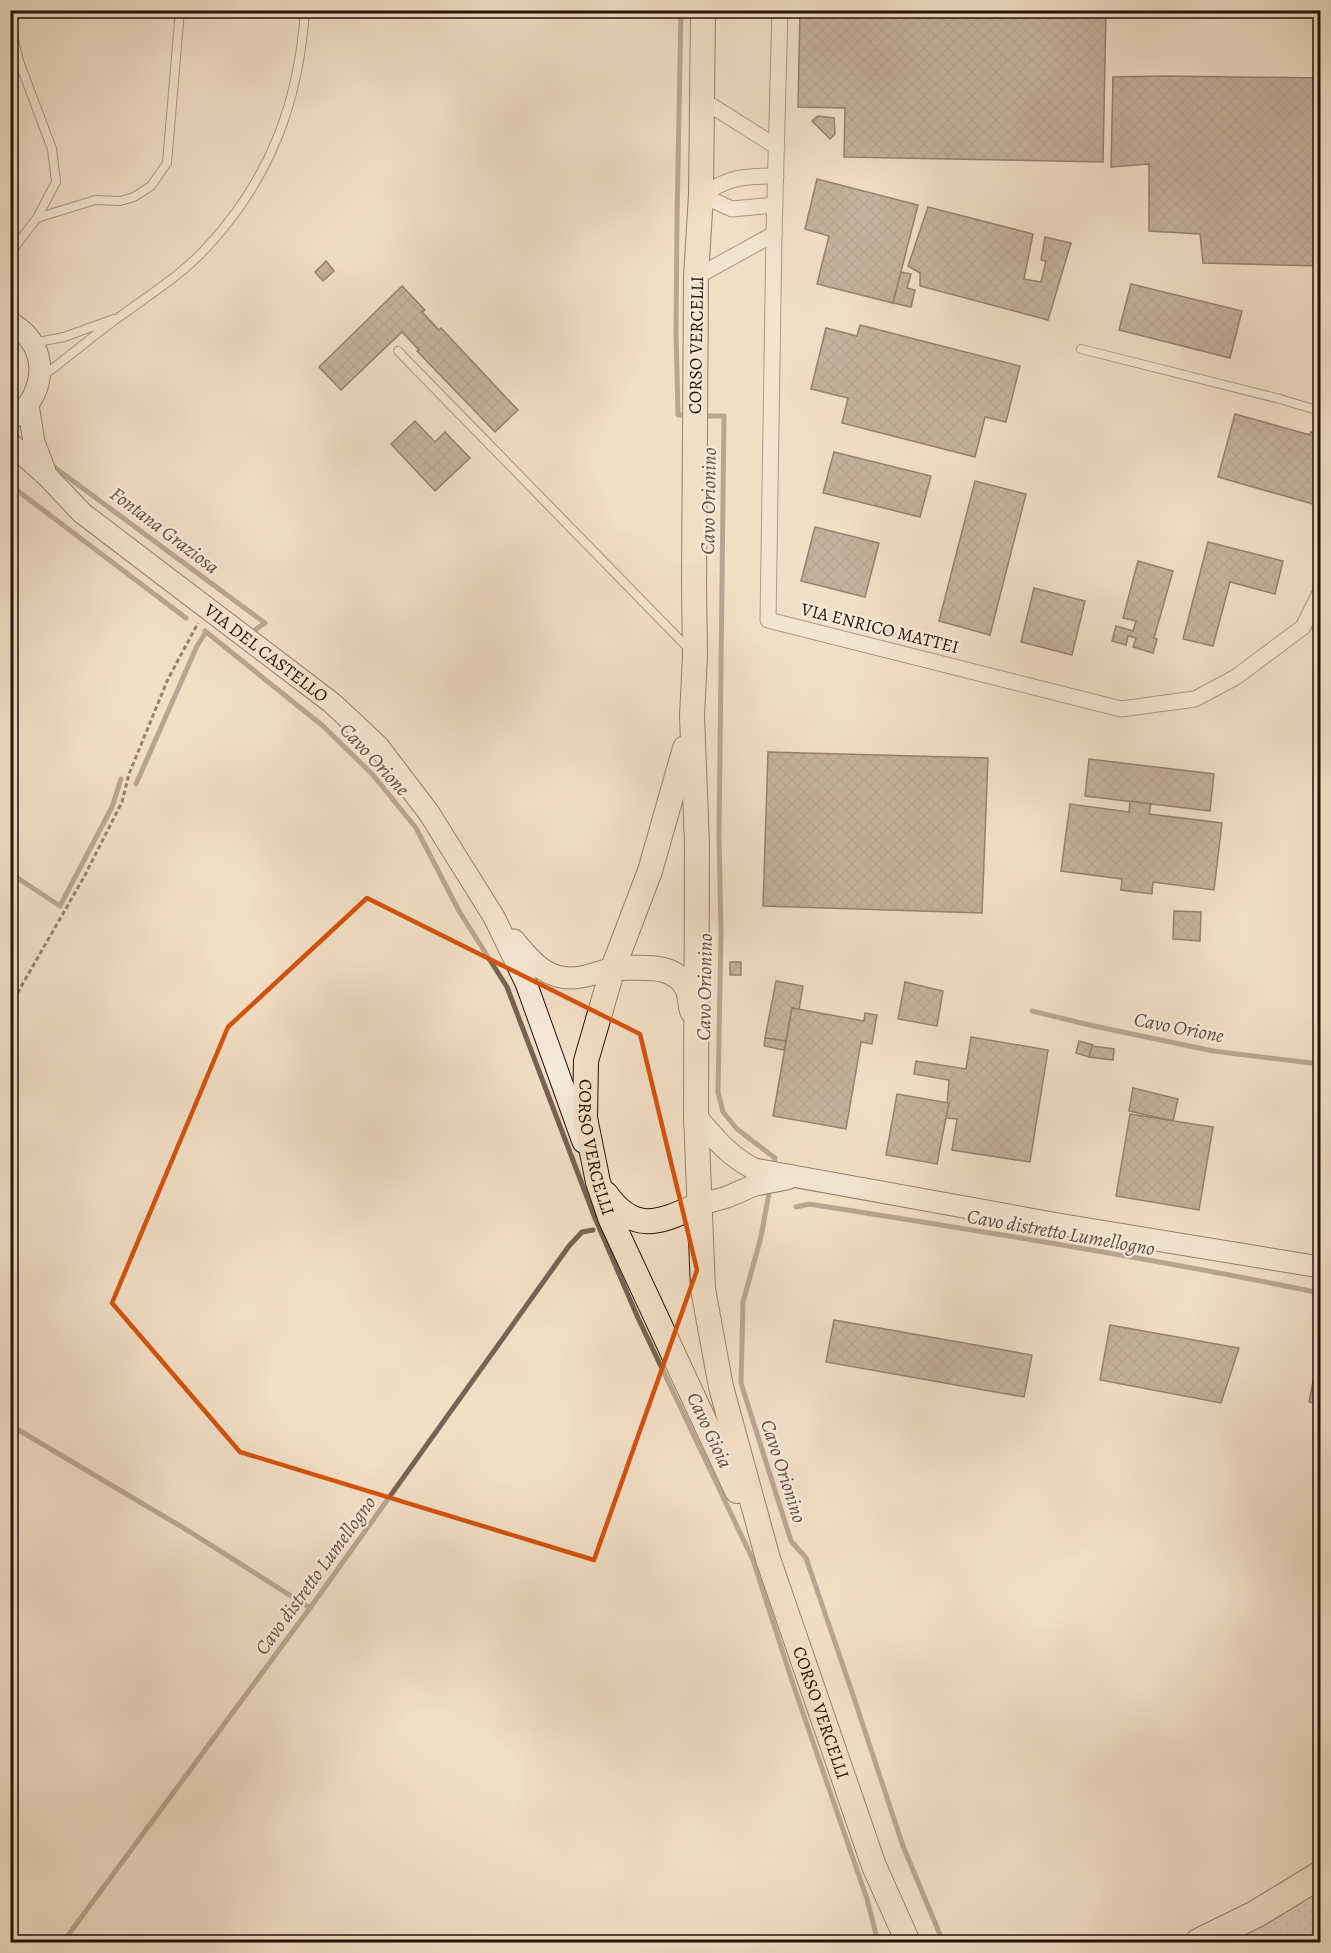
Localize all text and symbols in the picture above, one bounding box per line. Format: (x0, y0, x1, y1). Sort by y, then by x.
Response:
street label: CORSO VERCELLI (683, 276, 709, 414)
water label: Cavo Orionino (694, 447, 723, 555)
water label: Fontana Graziosa (105, 480, 225, 580)
street label: VIA ENRICO MATTEI (798, 597, 961, 659)
street label: VIA DEL CASTELLO (199, 598, 333, 708)
water label: Cavo Orione (334, 717, 416, 802)
water label: Cavo Orionino (690, 933, 719, 1041)
water label: Cavo Orione (1132, 1006, 1226, 1049)
street label: CORSO VERCELLI (572, 1079, 620, 1218)
water label: Cavo distretto Lumellogno (965, 1203, 1157, 1262)
water label: Cavo Gioia (680, 1388, 739, 1473)
water label: Cavo Orionino (754, 1416, 813, 1526)
water label: Cavo distretto Lumellogno (249, 1490, 382, 1660)
street label: CORSO VERCELLI (787, 1643, 855, 1782)

